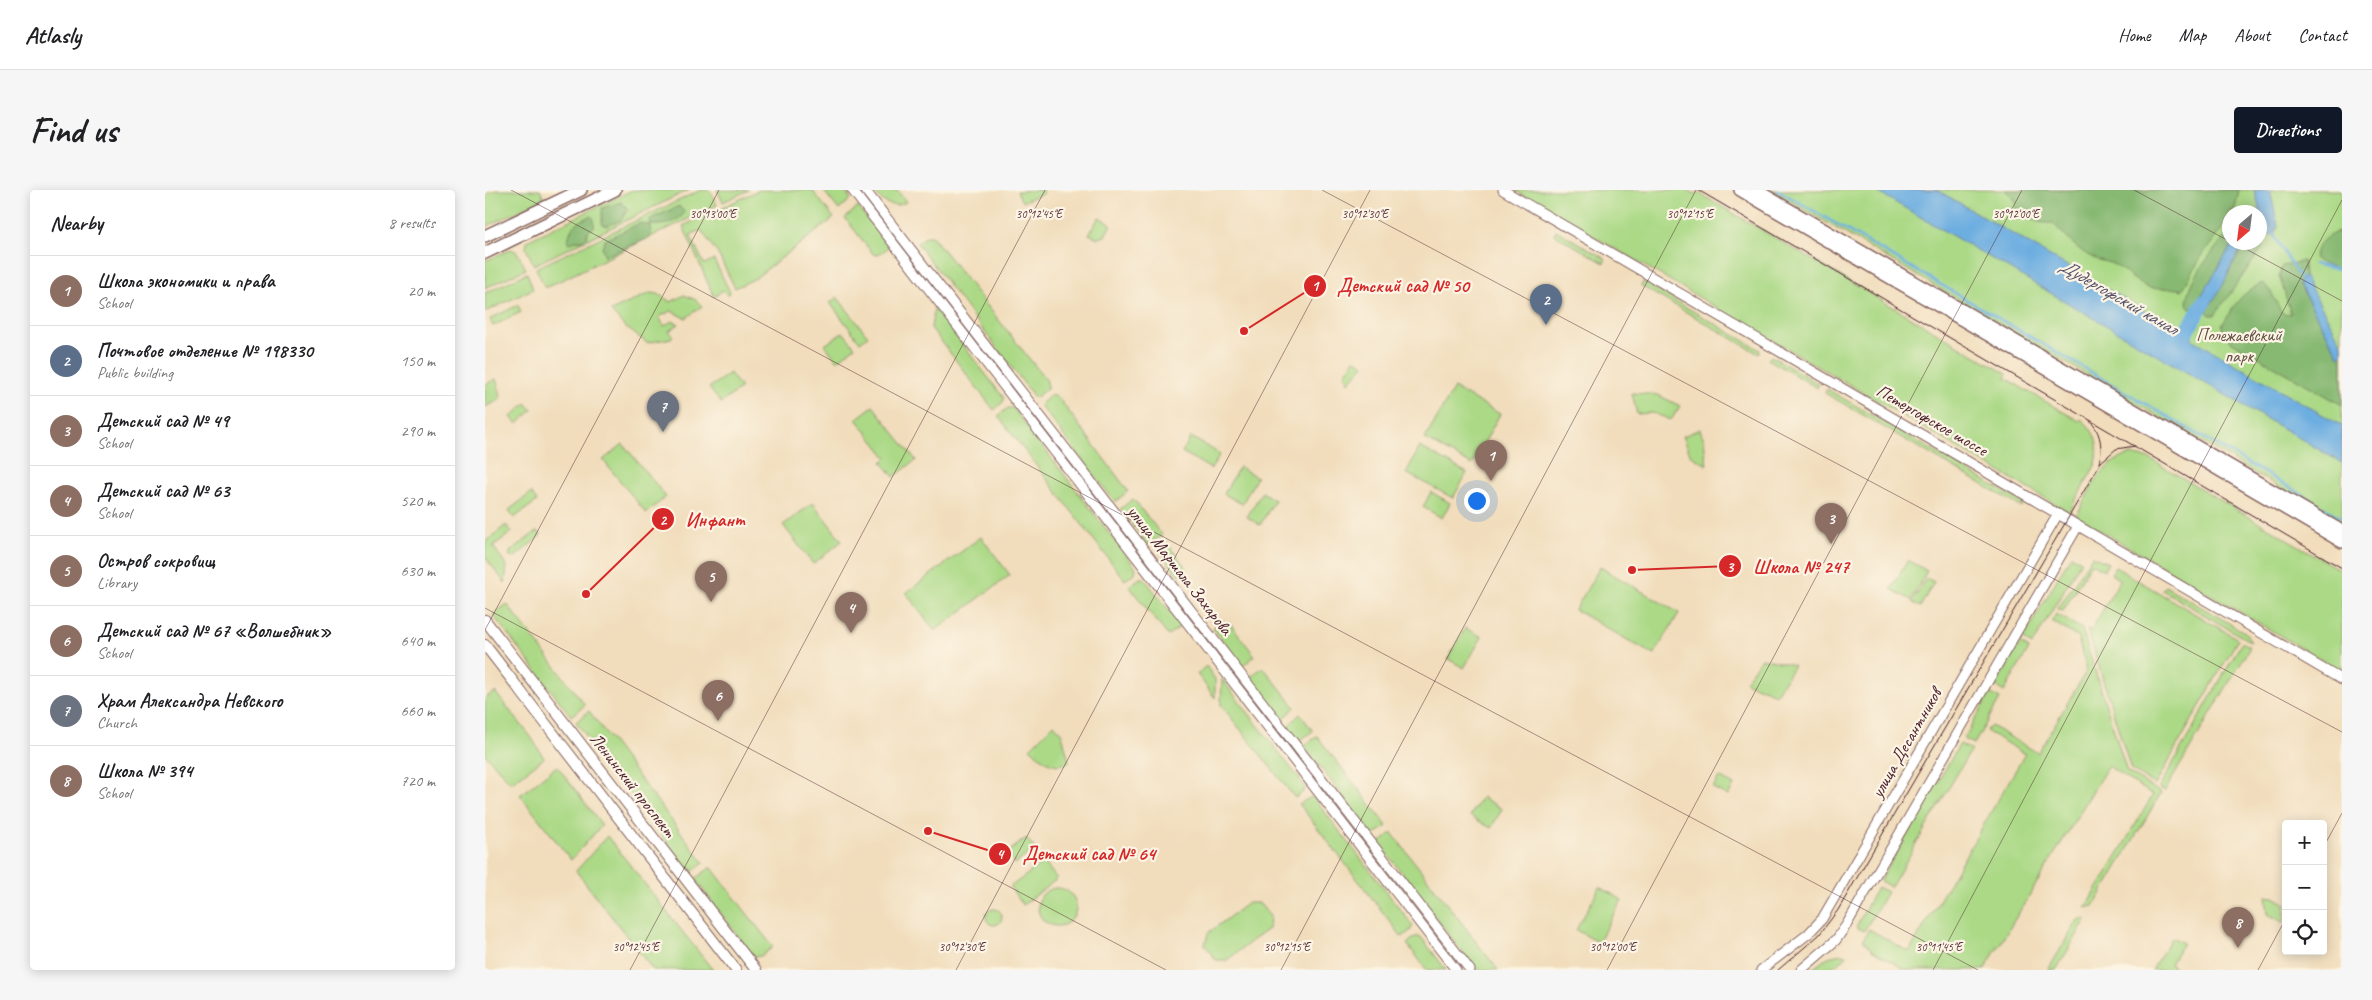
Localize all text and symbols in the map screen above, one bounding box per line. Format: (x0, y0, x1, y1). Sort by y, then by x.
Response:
text: Atlasly (25, 20, 81, 50)
text: Home (2118, 24, 2151, 46)
text: Map (2179, 24, 2206, 46)
text: About (2234, 24, 2270, 46)
text: Contact (2298, 24, 2347, 46)
button: Directions (2234, 107, 2342, 153)
text: Find us (30, 108, 117, 153)
north arrow (2222, 205, 2267, 250)
text: 30°13'00"E (690, 206, 738, 222)
text: 30°12'45"E (1016, 206, 1064, 222)
text: 30°12'30"E (1342, 206, 1390, 222)
text: 30°12'15"E (1667, 206, 1715, 222)
text: 30°12'00"E (1993, 206, 2041, 222)
text: Nearby (50, 210, 103, 236)
text: 8 results (388, 213, 435, 233)
water label: Дудергофский канал (2055, 253, 2184, 342)
text: Школа экономики и права (97, 269, 274, 293)
callout: Детский сад № 50 (1302, 269, 1479, 303)
text: Детский сад № 50 (1337, 274, 1471, 298)
text: 1 (1312, 277, 1321, 296)
text: 1 (62, 281, 70, 301)
text: 20 m (408, 281, 435, 301)
pin: 2 (1530, 284, 1562, 325)
text: School (97, 293, 131, 313)
park label: Полежаевский парк (2196, 324, 2283, 367)
text: Почтовое отделение № 198330 (97, 339, 313, 363)
text: 2 (62, 351, 70, 371)
text: 150 m (401, 351, 435, 371)
text: Public building (97, 363, 173, 383)
street label: Петергофское шоссе (1873, 379, 1992, 461)
pin: 7 (647, 391, 679, 432)
text: Детский сад № 49 (97, 409, 229, 433)
text: 3 (62, 421, 70, 441)
text: 290 m (401, 421, 435, 441)
text: School (97, 433, 131, 453)
pin: 1 (1475, 440, 1507, 481)
text: Детский сад № 63 (97, 479, 230, 503)
your location (1464, 488, 1490, 514)
text: 4 (62, 491, 70, 511)
text: 520 m (401, 491, 435, 511)
street label: улица Маршала Захарова (1122, 500, 1238, 640)
callout: Инфант (650, 502, 754, 536)
text: School (97, 503, 131, 523)
pin: 3 (1815, 503, 1847, 544)
text: Инфант (686, 508, 746, 532)
text: 2 (660, 511, 668, 530)
text: Остров сокровищ (97, 549, 215, 573)
callout: Школа № 247 (1718, 549, 1858, 583)
text: Школа № 247 (1753, 555, 1851, 579)
text: 3 (1727, 558, 1735, 577)
text: 5 (63, 561, 69, 581)
text: 630 m (401, 561, 435, 581)
pin: 5 (695, 561, 727, 602)
text: Library (97, 573, 137, 593)
pin: 4 (835, 592, 867, 633)
text: Детский сад № 67 «Волшебник» (97, 619, 332, 643)
text: 6 (62, 631, 70, 651)
text: 640 m (401, 631, 435, 651)
text: School (97, 643, 131, 663)
pin: 6 (702, 680, 734, 721)
street label: улица Десантников (1865, 682, 1947, 802)
text: Храм Александра Невского (97, 689, 282, 713)
text: 7 (62, 701, 70, 721)
text: 660 m (401, 701, 435, 721)
text: Church (97, 713, 137, 733)
street label: Ленинский проспект (585, 728, 681, 843)
text: Школа № 394 (97, 759, 193, 783)
text: 8 (62, 771, 70, 791)
text: 720 m (401, 771, 435, 791)
text: School (97, 783, 131, 803)
map controls (2282, 820, 2327, 955)
button: + (2282, 820, 2327, 865)
callout: Детский сад № 64 (988, 837, 1165, 871)
text: Детский сад № 64 (1023, 842, 1158, 866)
text: 4 (997, 845, 1006, 864)
button: − (2282, 865, 2327, 910)
pin: 8 (2222, 907, 2254, 948)
button: locate (2282, 910, 2327, 955)
text: 30°12'45"E (613, 939, 661, 955)
text: 30°12'30"E (939, 939, 987, 955)
text: 30°12'15"E (1264, 939, 1312, 955)
text: 30°12'00"E (1590, 939, 1638, 955)
text: 30°11'45"E (1916, 939, 1964, 955)

